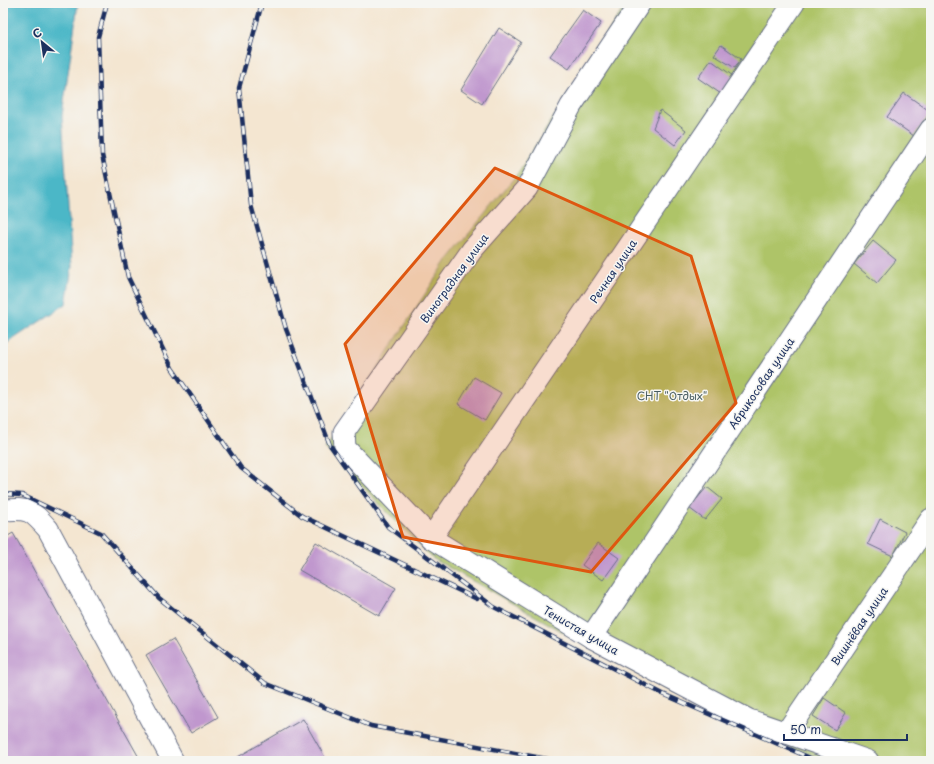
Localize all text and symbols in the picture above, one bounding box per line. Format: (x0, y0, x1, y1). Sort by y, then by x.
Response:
north arrow (22, 22, 62, 62)
text: С (29, 23, 45, 42)
street label: Виноградная улица (416, 230, 492, 326)
street label: Речная улица (585, 235, 641, 307)
street label: Абрикосовая улица (724, 334, 798, 432)
park label: СНТ "Отдых" (637, 387, 707, 404)
street label: Вишнёвая улица (826, 583, 892, 669)
street label: Тенистая улица (540, 601, 622, 659)
scale bar (784, 716, 907, 742)
text: 50 m (790, 720, 821, 738)

